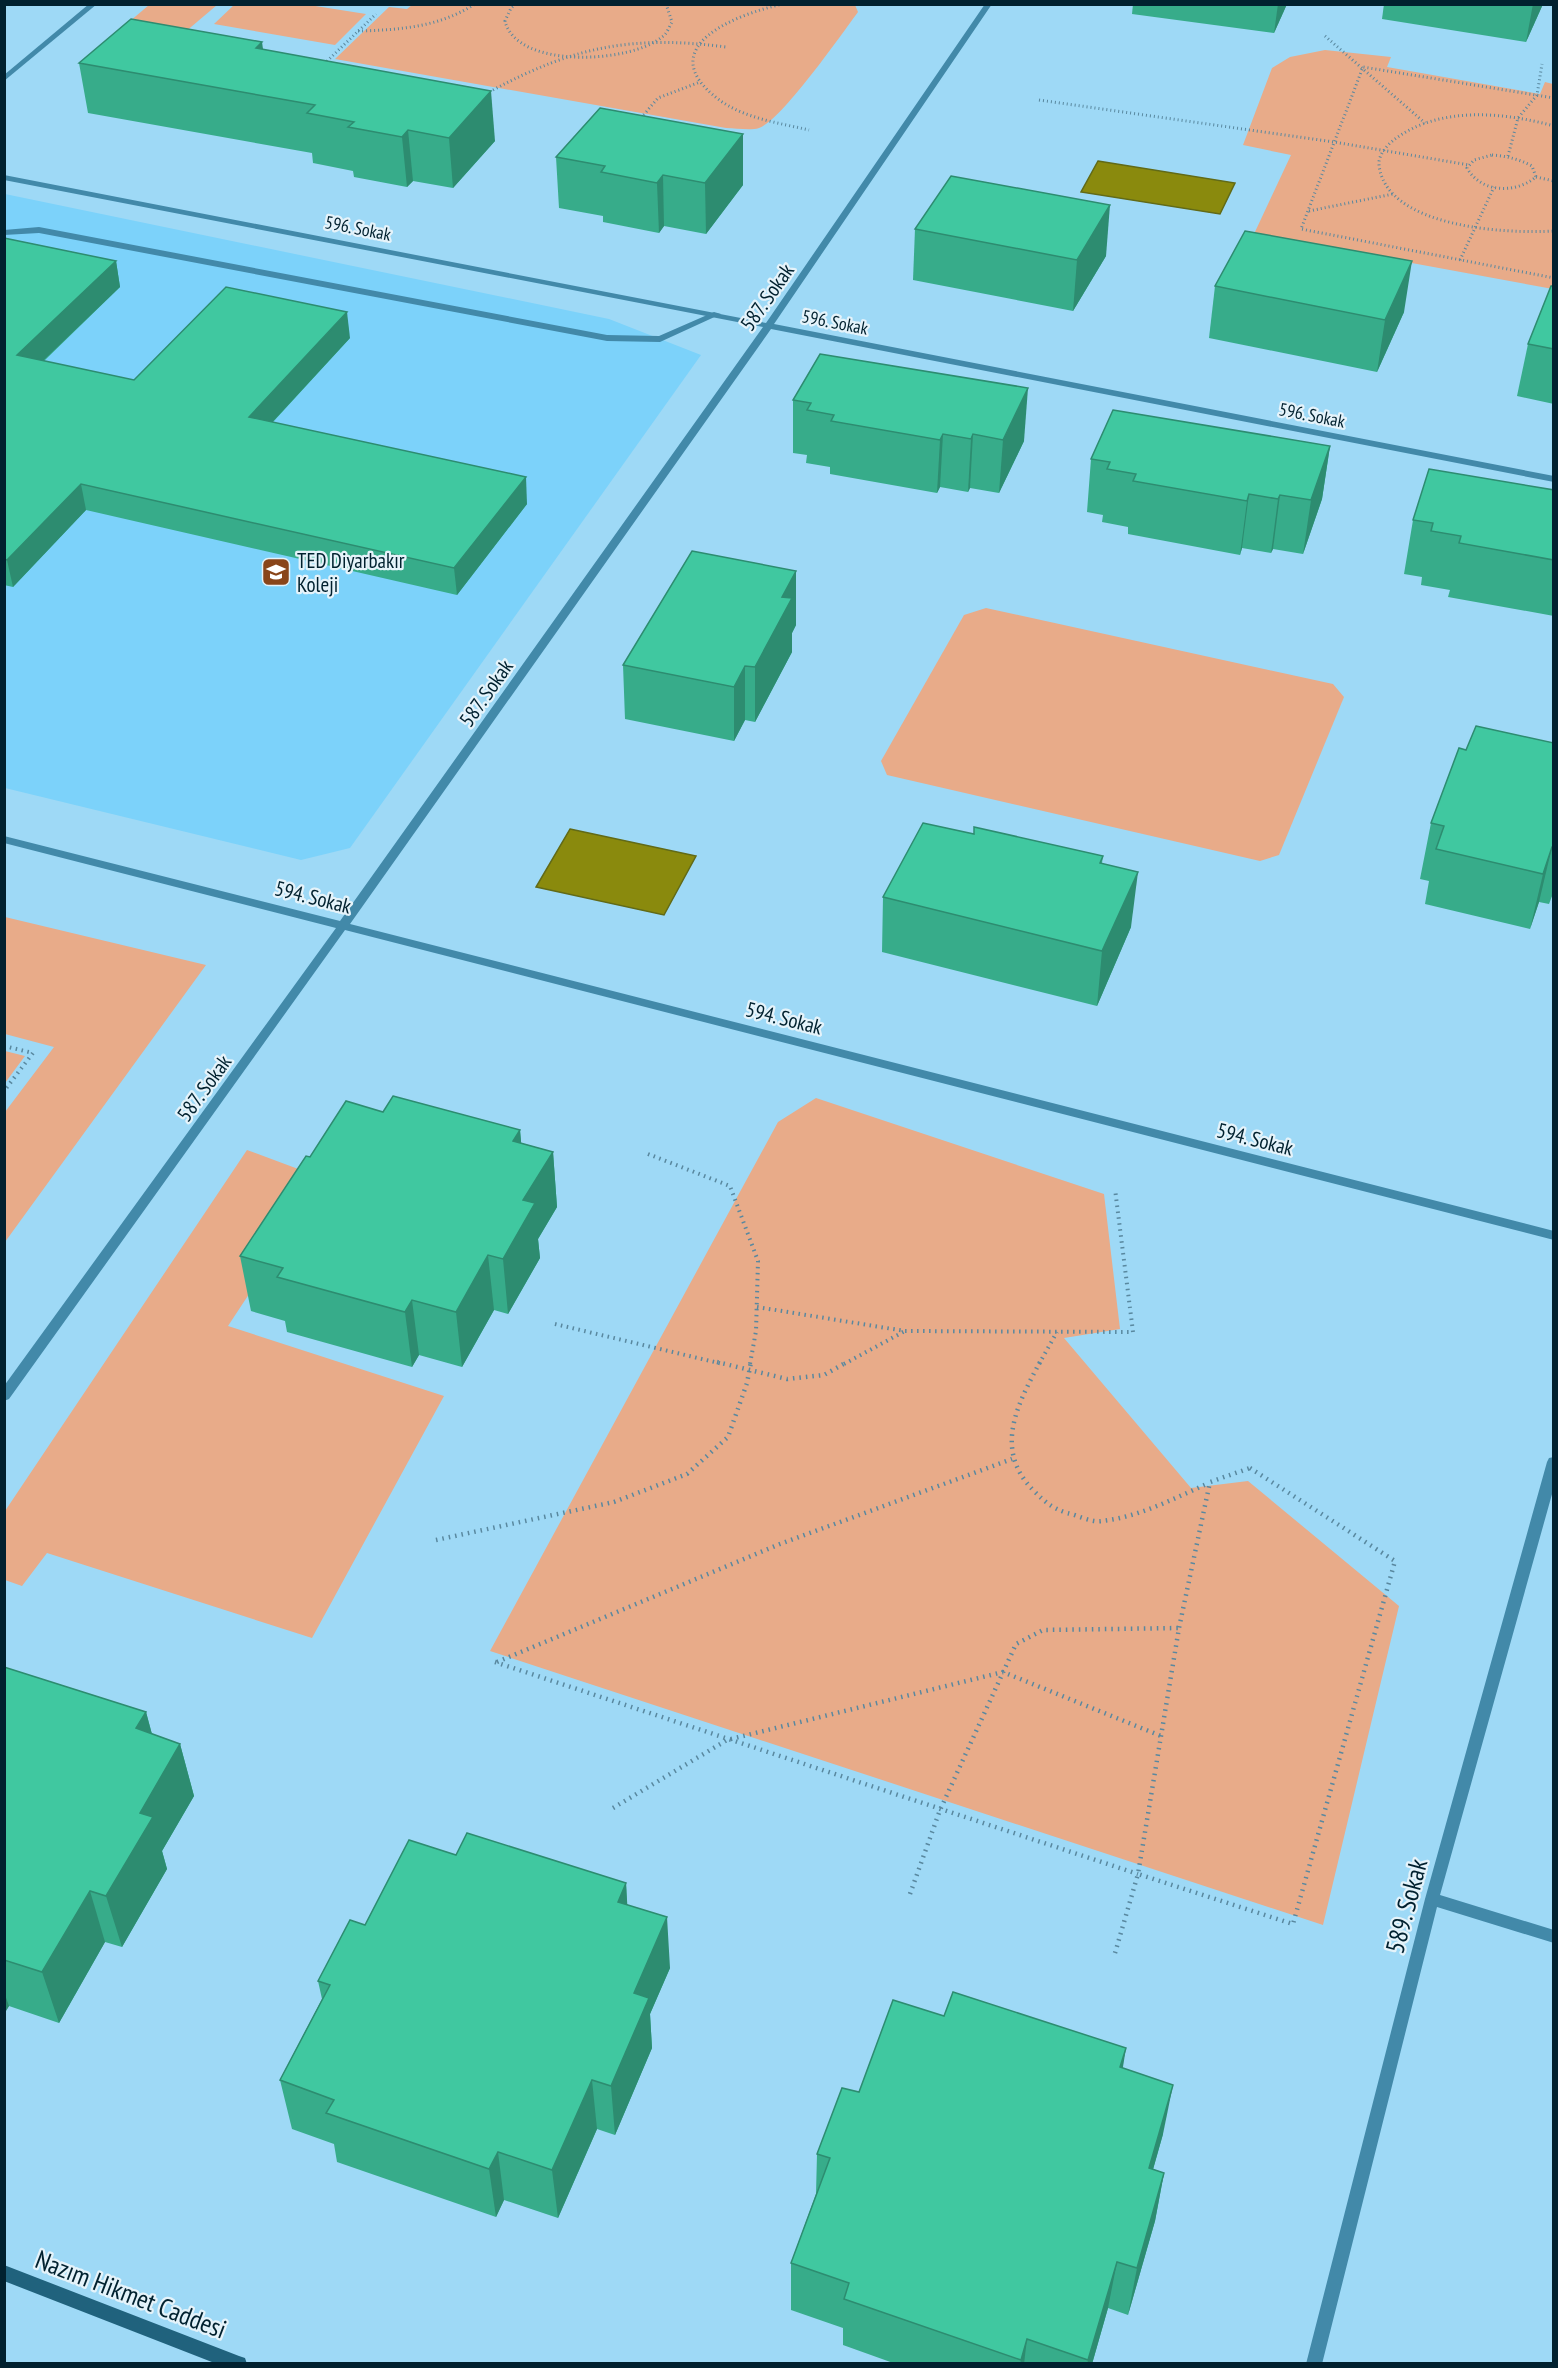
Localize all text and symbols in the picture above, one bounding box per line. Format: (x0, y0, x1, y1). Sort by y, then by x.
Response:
street label: 596. Sokak (323, 210, 393, 246)
street label: 587. Sokak (734, 258, 800, 336)
street label: 596. Sokak (800, 304, 870, 340)
street label: 596. Sokak (1277, 397, 1347, 433)
place label: TED Diyarbakır Koleji (297, 547, 405, 598)
school or university icon: TED Diyarbakır Koleji (260, 556, 292, 588)
street label: 587. Sokak (453, 654, 519, 732)
street label: 594. Sokak (272, 874, 354, 920)
street label: 594. Sokak (743, 995, 825, 1041)
street label: 587. Sokak (171, 1049, 237, 1127)
street label: 594. Sokak (1214, 1116, 1296, 1162)
street label: 589. Sokak (1378, 1855, 1434, 1957)
street label: Nazım Hikmet Caddesi (31, 2242, 231, 2346)

